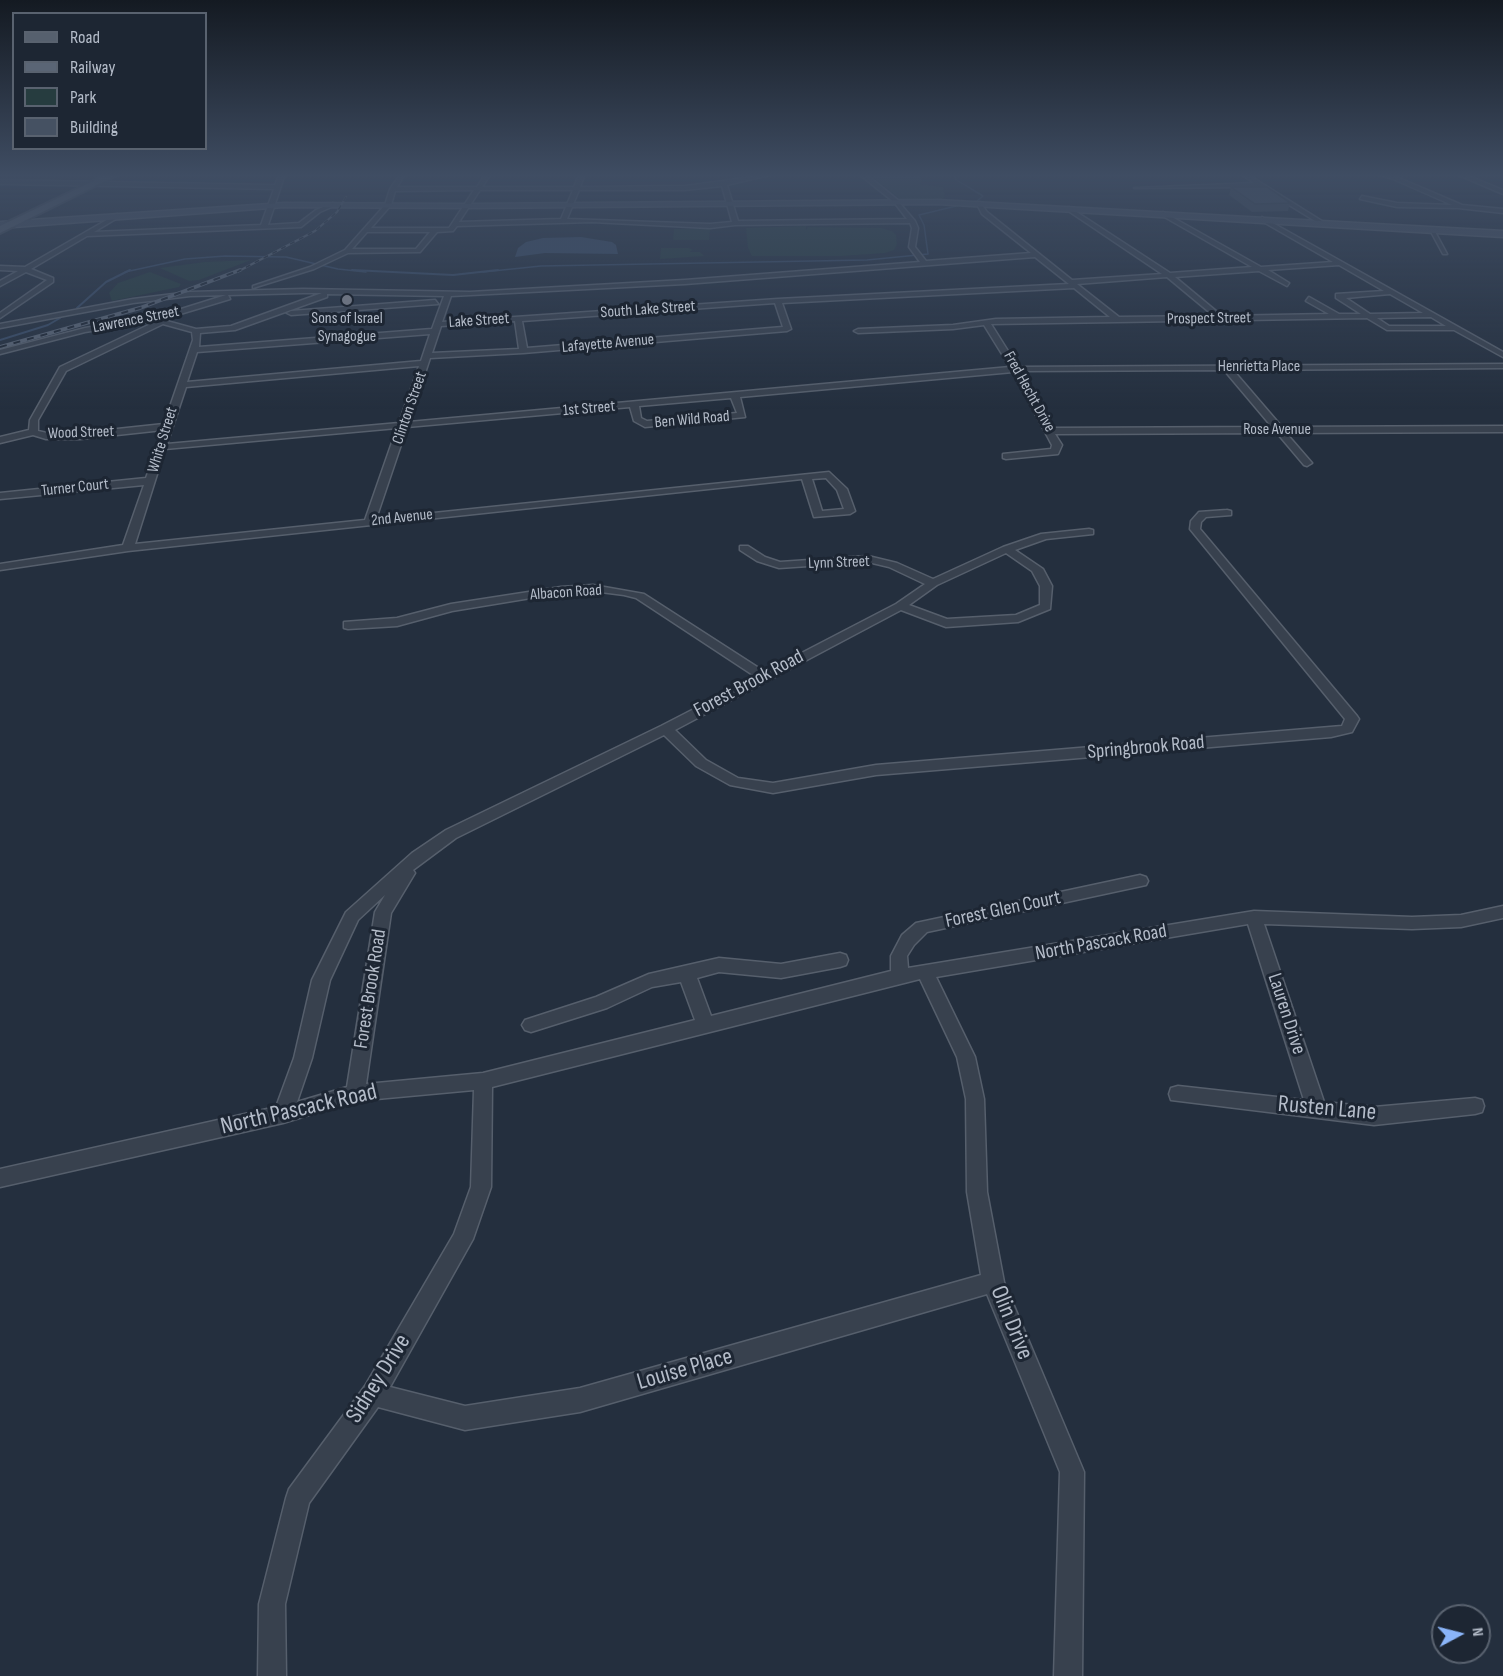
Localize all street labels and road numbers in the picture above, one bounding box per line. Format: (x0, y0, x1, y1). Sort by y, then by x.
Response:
street label: South Lake Street (600, 297, 696, 323)
street label: Lawrence Street (91, 302, 181, 338)
street label: Lake Street (448, 309, 510, 333)
street label: Prospect Street (1167, 309, 1251, 329)
street label: Lafayette Avenue (561, 330, 655, 358)
street label: Fred Hecht Drive (999, 348, 1059, 436)
street label: Henrietta Place (1218, 357, 1300, 377)
street label: Clinton Street (389, 369, 431, 447)
street label: 1st Street (562, 397, 616, 421)
street label: White Street (144, 405, 182, 475)
street label: Ben Wild Road (654, 407, 730, 433)
street label: Rose Avenue (1243, 420, 1311, 440)
street label: Wood Street (47, 422, 115, 444)
street label: Turner Court (40, 475, 110, 501)
street label: 2nd Avenue (370, 505, 434, 531)
street label: Lynn Street (808, 552, 870, 574)
street label: Albacon Road (529, 581, 603, 605)
street label: Forest Brook Road (690, 645, 808, 723)
street label: Springbrook Road (1087, 731, 1205, 765)
street label: Forest Glen Court (943, 886, 1063, 934)
street label: North Pascack Road (1033, 920, 1169, 966)
street label: Forest Brook Road (350, 928, 392, 1050)
street label: Lauren Drive (1262, 971, 1310, 1057)
street label: North Pascack Road (218, 1078, 380, 1142)
street label: Rusten Lane (1277, 1090, 1377, 1128)
street label: Olin Drive (983, 1282, 1039, 1364)
street label: Sidney Drive (340, 1329, 418, 1429)
street label: Louise Place (634, 1343, 736, 1397)

